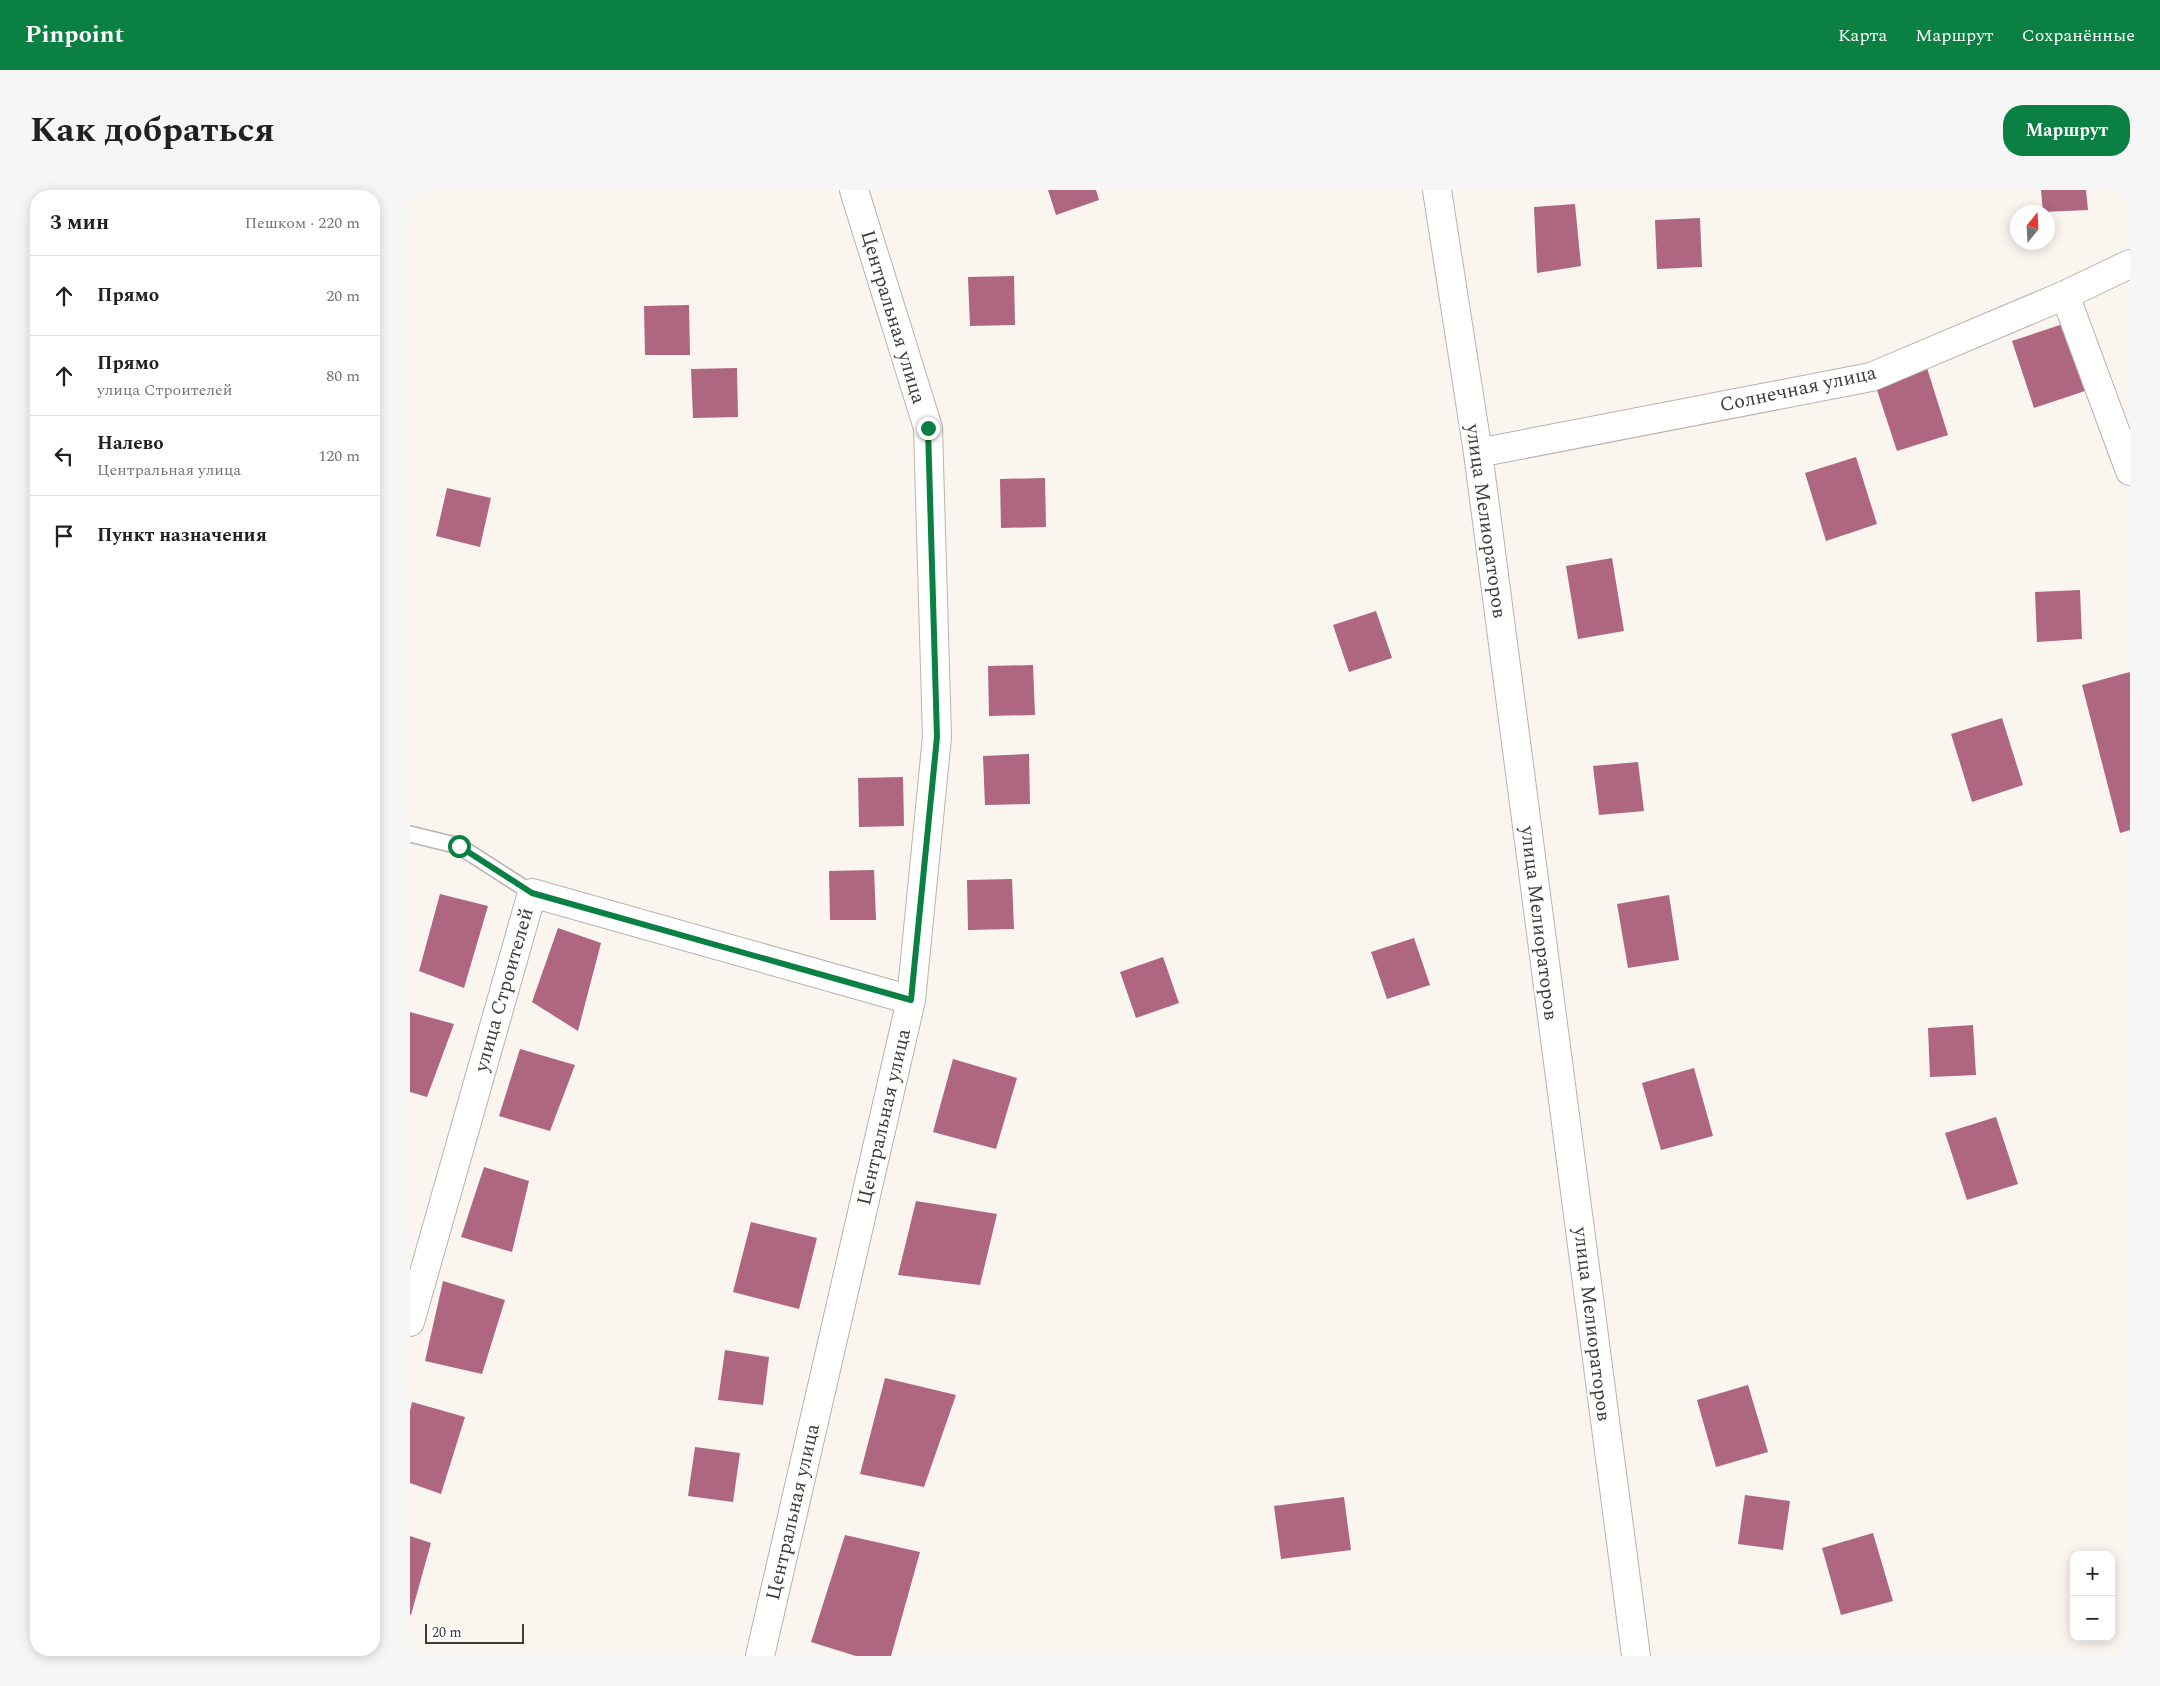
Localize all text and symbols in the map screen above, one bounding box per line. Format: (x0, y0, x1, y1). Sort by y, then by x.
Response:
text: Pinpoint (25, 17, 124, 53)
text: Карта (1838, 22, 1887, 49)
text: Маршрут (1915, 22, 1994, 49)
text: Сохранённые (2022, 22, 2135, 49)
text: Как добраться (30, 104, 275, 157)
button: Маршрут (2003, 105, 2130, 156)
north arrow (2010, 205, 2055, 250)
text: 3 мин (50, 207, 109, 239)
text: Пешком · 220 m (245, 211, 360, 235)
street label: Центральная улица (852, 226, 934, 408)
text: Прямо (97, 281, 159, 310)
icon: ahead (50, 282, 78, 310)
text: 20 m (326, 284, 360, 308)
text: Прямо (97, 349, 159, 378)
street label: Солнечная улица (1717, 358, 1879, 420)
icon: ahead (50, 362, 78, 390)
text: 80 m (326, 364, 360, 388)
text: улица Строителей (97, 378, 232, 402)
route end (917, 417, 940, 440)
street label: улица Мелиораторов (1457, 421, 1514, 620)
text: Налево (97, 429, 164, 458)
icon: left (50, 442, 78, 470)
text: 120 m (318, 444, 360, 468)
text: Центральная улица (97, 458, 241, 482)
text: Пункт назначения (97, 521, 267, 550)
icon: arrive (50, 522, 78, 550)
street label: улица Мелиораторов (1512, 823, 1566, 1022)
route start (448, 835, 471, 858)
street label: улица Строителей (466, 904, 542, 1076)
street label: Центральная улица (849, 1026, 919, 1208)
street label: улица Мелиораторов (1565, 1224, 1619, 1423)
street label: Центральная улица (758, 1421, 828, 1603)
map controls (2070, 1551, 2115, 1641)
button: + (2070, 1551, 2115, 1596)
button: − (2070, 1596, 2115, 1641)
scale bar (425, 1621, 524, 1644)
text: 20 m (432, 1622, 462, 1643)

